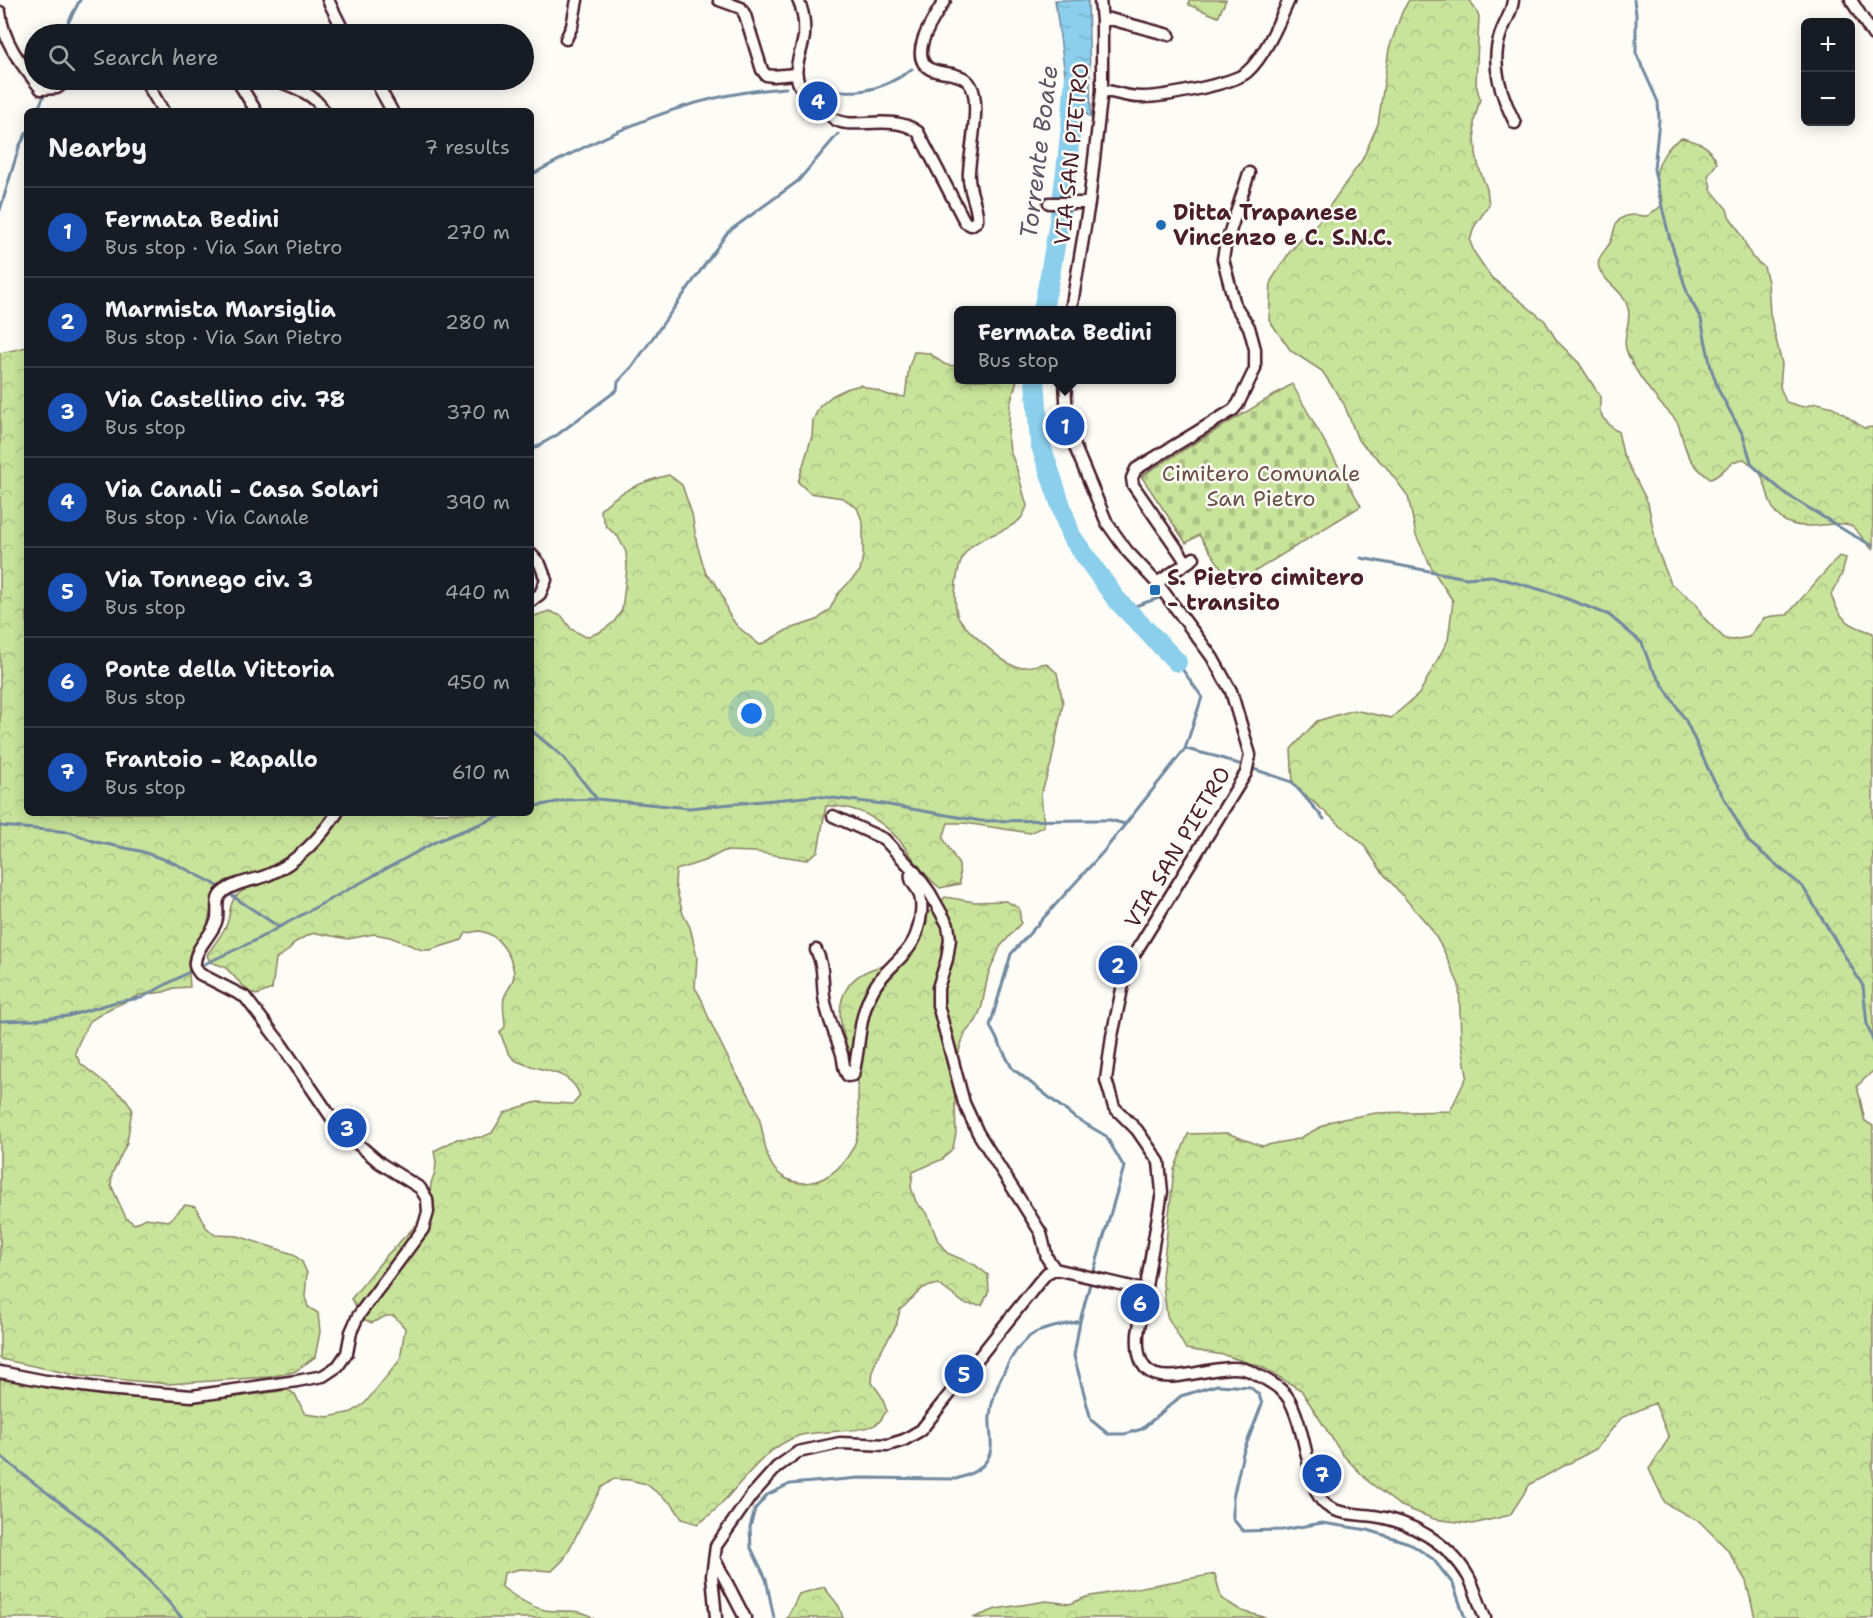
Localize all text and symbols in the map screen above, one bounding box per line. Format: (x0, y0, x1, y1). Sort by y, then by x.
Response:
map controls (1801, 18, 1855, 126)
button: + (1801, 18, 1855, 72)
search box (24, 24, 534, 90)
icon: search (45, 41, 78, 74)
text: Search here (93, 43, 219, 72)
street label: VIA SAN PIETRO (1047, 61, 1096, 247)
water label: Torrente Boate (1012, 63, 1066, 241)
button: − (1801, 72, 1855, 126)
pin: 4 (798, 78, 838, 124)
text: Nearby (48, 130, 147, 165)
text: 7 results (424, 134, 510, 160)
place label: Ditta Trapanese Vincenzo e C. S.N.C. (1173, 198, 1393, 252)
text: Fermata Bedini (105, 205, 279, 234)
marker: Ditta Trapanese Vincenzo e C. S.N.C. (1154, 218, 1168, 232)
text: 1 (63, 219, 72, 245)
text: 270 m (446, 219, 510, 245)
text: Bus stop · Via San Pietro (105, 234, 342, 260)
text: Marmista Marsiglia (105, 295, 336, 324)
popup (954, 306, 1176, 384)
text: 2 (61, 309, 75, 335)
text: 280 m (445, 309, 510, 335)
text: Fermata Bedini (978, 318, 1152, 347)
text: Bus stop · Via San Pietro (105, 324, 342, 350)
text: Bus stop (978, 347, 1059, 373)
text: Via Castellino civ. 78 (105, 385, 345, 414)
text: 3 (61, 399, 75, 425)
text: 370 m (446, 399, 510, 425)
pin: 1 (1046, 404, 1084, 448)
text: Bus stop (105, 414, 186, 440)
park label: Cimitero Comunale San Pietro (1162, 459, 1360, 513)
text: Via Canali - Casa Solari (105, 475, 379, 504)
text: 4 (61, 489, 75, 515)
text: 390 m (445, 489, 510, 515)
text: Bus stop · Via Canale (105, 504, 309, 530)
place label: S. Pietro cimitero - transito (1167, 563, 1364, 617)
text: Via Tonnego civ. 3 (105, 565, 313, 594)
text: 5 (61, 579, 74, 605)
text: 440 m (445, 579, 510, 605)
marker: S. Pietro cimitero - transito (1148, 583, 1162, 597)
text: Bus stop (105, 594, 186, 620)
text: Ponte della Vittoria (105, 655, 334, 684)
text: 6 (61, 669, 75, 695)
text: 450 m (446, 669, 510, 695)
text: Bus stop (105, 684, 186, 710)
your location (737, 699, 766, 728)
text: Frantoio - Rapallo (105, 745, 318, 774)
text: 7 (61, 759, 75, 785)
text: 610 m (452, 759, 510, 785)
street label: VIA SAN PIETRO (1118, 761, 1237, 933)
text: Bus stop (105, 774, 186, 800)
pin: 2 (1098, 942, 1138, 988)
pin: 3 (328, 1106, 366, 1150)
pin: 6 (1120, 1280, 1160, 1326)
pin: 5 (944, 1352, 984, 1396)
pin: 7 (1302, 1452, 1342, 1496)

